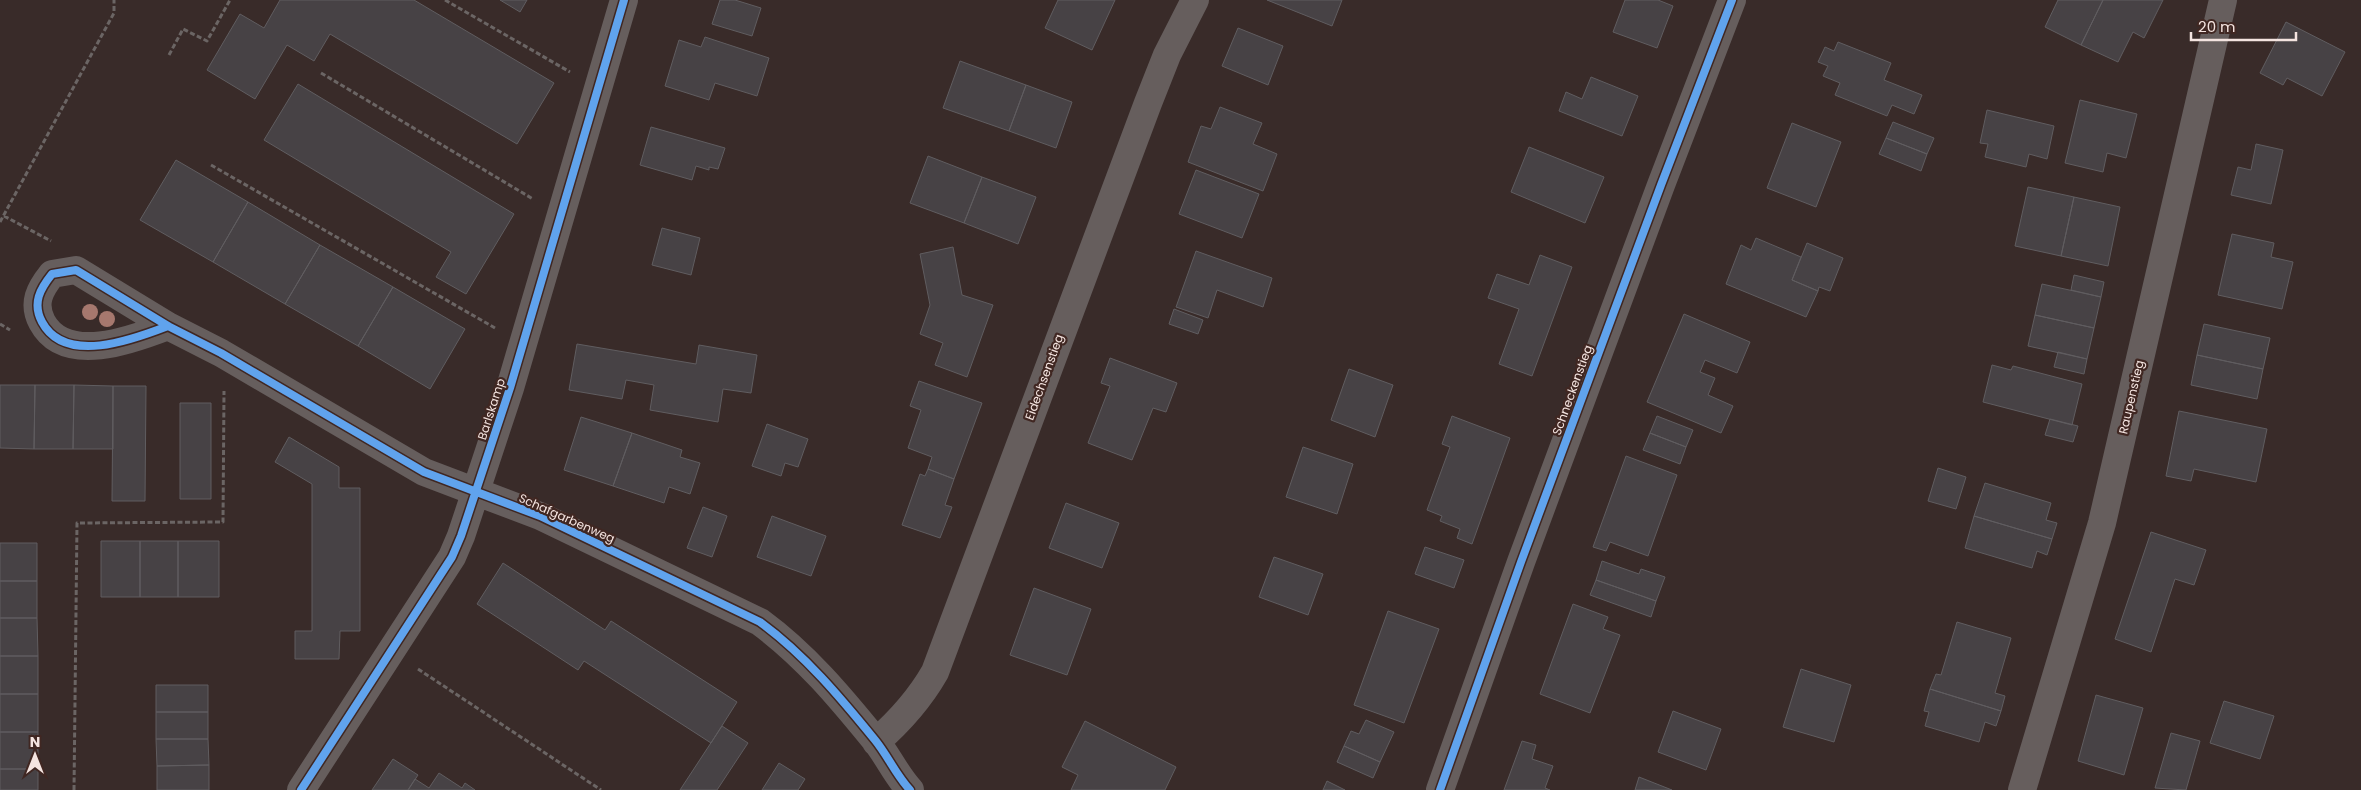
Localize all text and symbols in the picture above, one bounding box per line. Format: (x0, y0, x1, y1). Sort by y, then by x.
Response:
scale bar (2191, 10, 2296, 42)
text: 20 m (2198, 16, 2236, 37)
street label: Eidechsenstieg (1021, 332, 1067, 422)
street label: Schneckenstieg (1548, 343, 1596, 437)
street label: Raupenstieg (2114, 358, 2148, 436)
street label: Barlskamp (473, 376, 509, 442)
street label: Schafgarbenweg (516, 489, 618, 547)
north arrow (10, 730, 60, 780)
text: N (30, 732, 40, 752)

